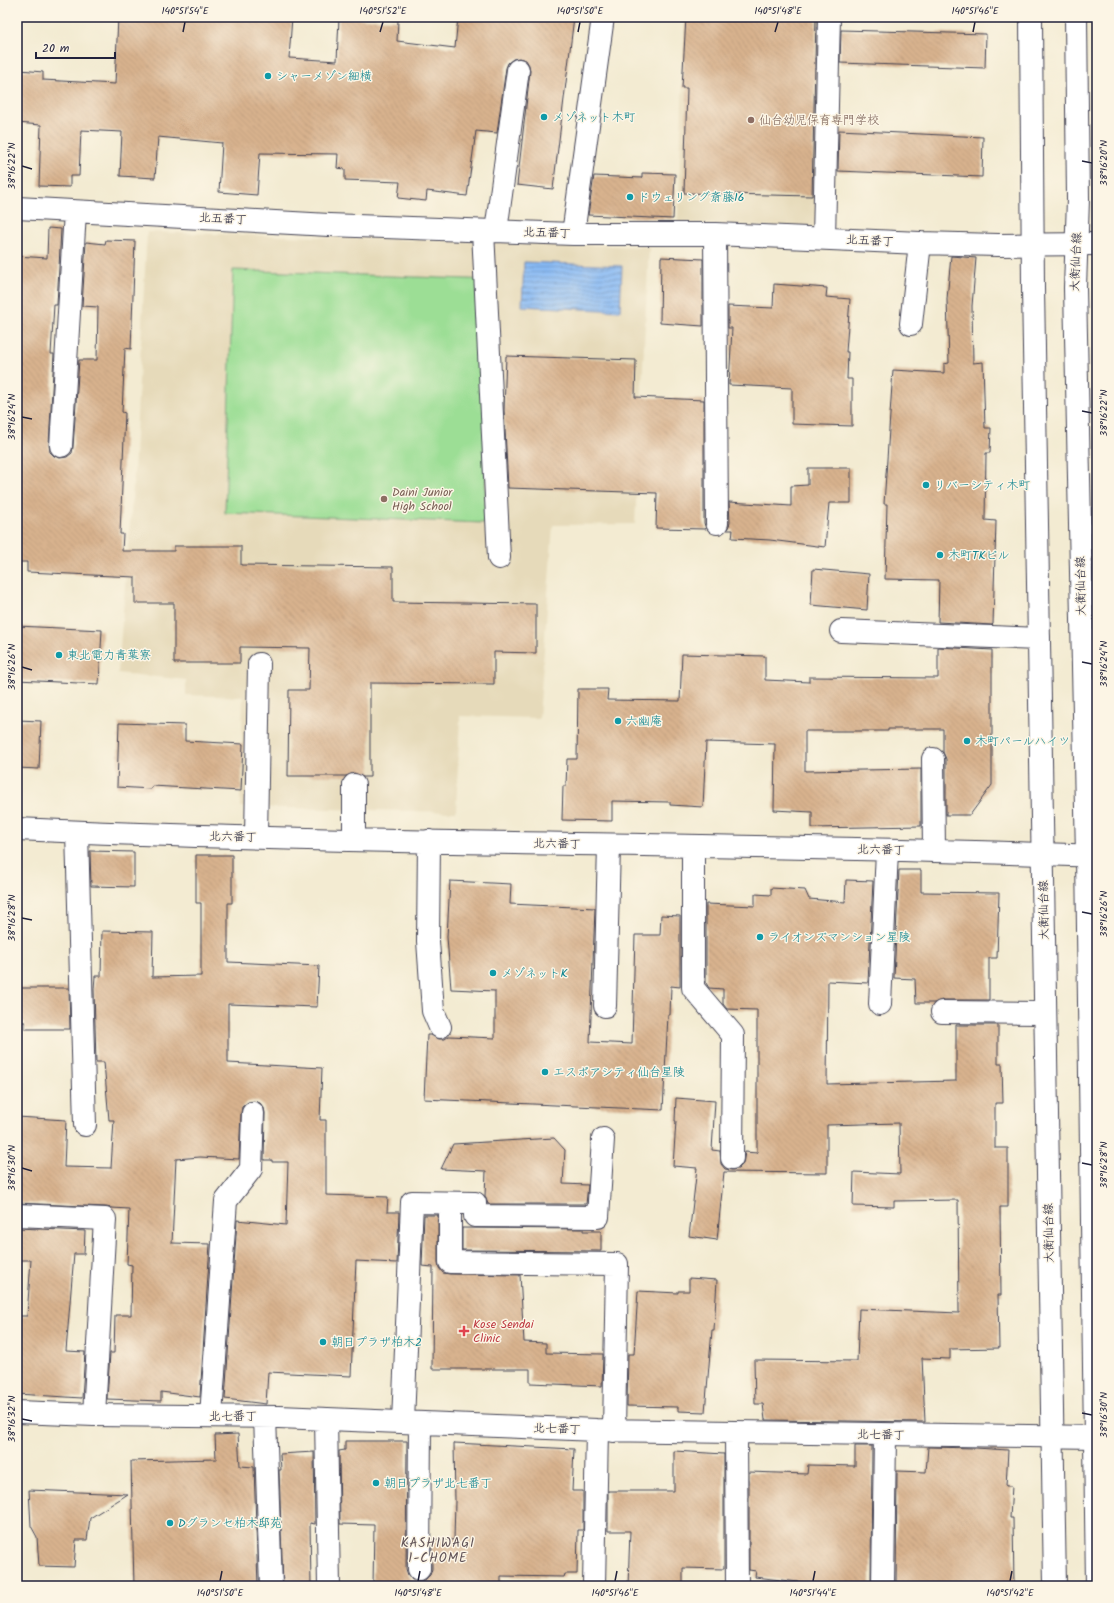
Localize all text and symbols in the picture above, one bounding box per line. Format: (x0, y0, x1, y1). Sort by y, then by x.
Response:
text: 140°51'54"E (161, 3, 210, 19)
text: 140°51'52"E (359, 3, 408, 19)
text: 140°51'50"E (557, 3, 604, 19)
text: 140°51'48"E (754, 3, 803, 19)
text: 140°51'46"E (951, 3, 1000, 19)
scale bar (36, 34, 115, 60)
text: 20 m (42, 39, 70, 58)
place label: シャーメゾン細横 (276, 67, 372, 86)
marker: シャーメゾン細横 (263, 71, 273, 81)
place label: メゾネット木町 (552, 108, 636, 127)
place label: 仙台幼児保育専門学校 (759, 111, 879, 130)
marker: メゾネット木町 (539, 112, 549, 122)
marker: 仙台幼児保育専門学校 (746, 115, 756, 125)
text: 38°16'20"N (1096, 140, 1112, 186)
text: 38°16'22"N (4, 142, 20, 189)
place label: ドウェリング斎藤16 (638, 188, 744, 207)
marker: ドウェリング斎藤16 (625, 192, 635, 202)
street label: 北五番丁 (199, 208, 247, 230)
street label: 北五番丁 (523, 223, 571, 243)
street label: 北五番丁 (846, 230, 894, 252)
street label: 大衡仙台線 (1065, 232, 1087, 292)
text: 38°16'22"N (1096, 389, 1112, 436)
text: 38°16'24"N (4, 393, 20, 440)
place label: リバーシティ木町 (934, 476, 1030, 495)
marker: リバーシティ木町 (921, 480, 931, 490)
place label: Daini Junior High School (392, 483, 453, 516)
marker: Daini Junior High School (379, 494, 389, 504)
place label: 木町TKビル (948, 546, 1009, 565)
marker: 木町TKビル (935, 550, 945, 560)
street label: 大衡仙台線 (1071, 556, 1091, 616)
text: 38°16'24"N (1096, 640, 1112, 687)
text: 38°16'26"N (4, 643, 20, 690)
place label: 東北電力青葉寮 (67, 646, 151, 665)
marker: 東北電力青葉寮 (54, 650, 64, 660)
place label: 六幽庵 (626, 712, 662, 731)
marker: 六幽庵 (613, 716, 623, 726)
place label: 木町パールハイツ (975, 732, 1070, 751)
marker: 木町パールハイツ (962, 736, 972, 746)
street label: 北六番丁 (209, 827, 257, 847)
street label: 北六番丁 (533, 834, 581, 854)
street label: 北六番丁 (857, 840, 905, 860)
street label: 大衡仙台線 (1034, 880, 1054, 940)
text: 38°16'26"N (1096, 890, 1112, 937)
text: 38°16'28"N (4, 894, 20, 942)
place label: ライオンズマンション星陵 (768, 928, 911, 947)
marker: ライオンズマンション星陵 (755, 932, 765, 942)
place label: メゾネットK (501, 964, 569, 983)
marker: メゾネットK (488, 968, 498, 978)
place label: エスポアシティ仙台星陵 (553, 1063, 685, 1082)
marker: エスポアシティ仙台星陵 (540, 1067, 550, 1077)
text: 38°16'28"N (1096, 1141, 1112, 1189)
text: 38°16'30"N (4, 1145, 20, 1191)
street label: 大衡仙台線 (1039, 1203, 1059, 1263)
place label: Kose Sendai Clinic (473, 1315, 535, 1348)
marker: Kose Sendai Clinic (458, 1325, 470, 1337)
place label: 朝日プラザ柏木2 (331, 1333, 422, 1352)
marker: 朝日プラザ柏木2 (318, 1337, 328, 1347)
text: 38°16'30"N (1096, 1392, 1112, 1438)
text: 38°16'32"N (4, 1395, 20, 1442)
street label: 北七番丁 (209, 1407, 257, 1426)
street label: 北七番丁 (533, 1419, 581, 1439)
street label: 北七番丁 (857, 1425, 905, 1445)
place label: 朝日プラザ北七番丁 (384, 1474, 492, 1493)
marker: 朝日プラザ北七番丁 (371, 1478, 381, 1488)
place label: Dグランセ柏木邸苑 (178, 1514, 282, 1533)
marker: Dグランセ柏木邸苑 (165, 1518, 175, 1528)
district label: KASHIWAGI 1-CHOME (401, 1533, 475, 1569)
text: 140°51'50"E (197, 1585, 244, 1601)
text: 140°51'48"E (394, 1585, 443, 1601)
text: 140°51'46"E (591, 1585, 640, 1601)
text: 140°51'44"E (789, 1585, 838, 1601)
text: 140°51'42"E (986, 1585, 1035, 1601)

